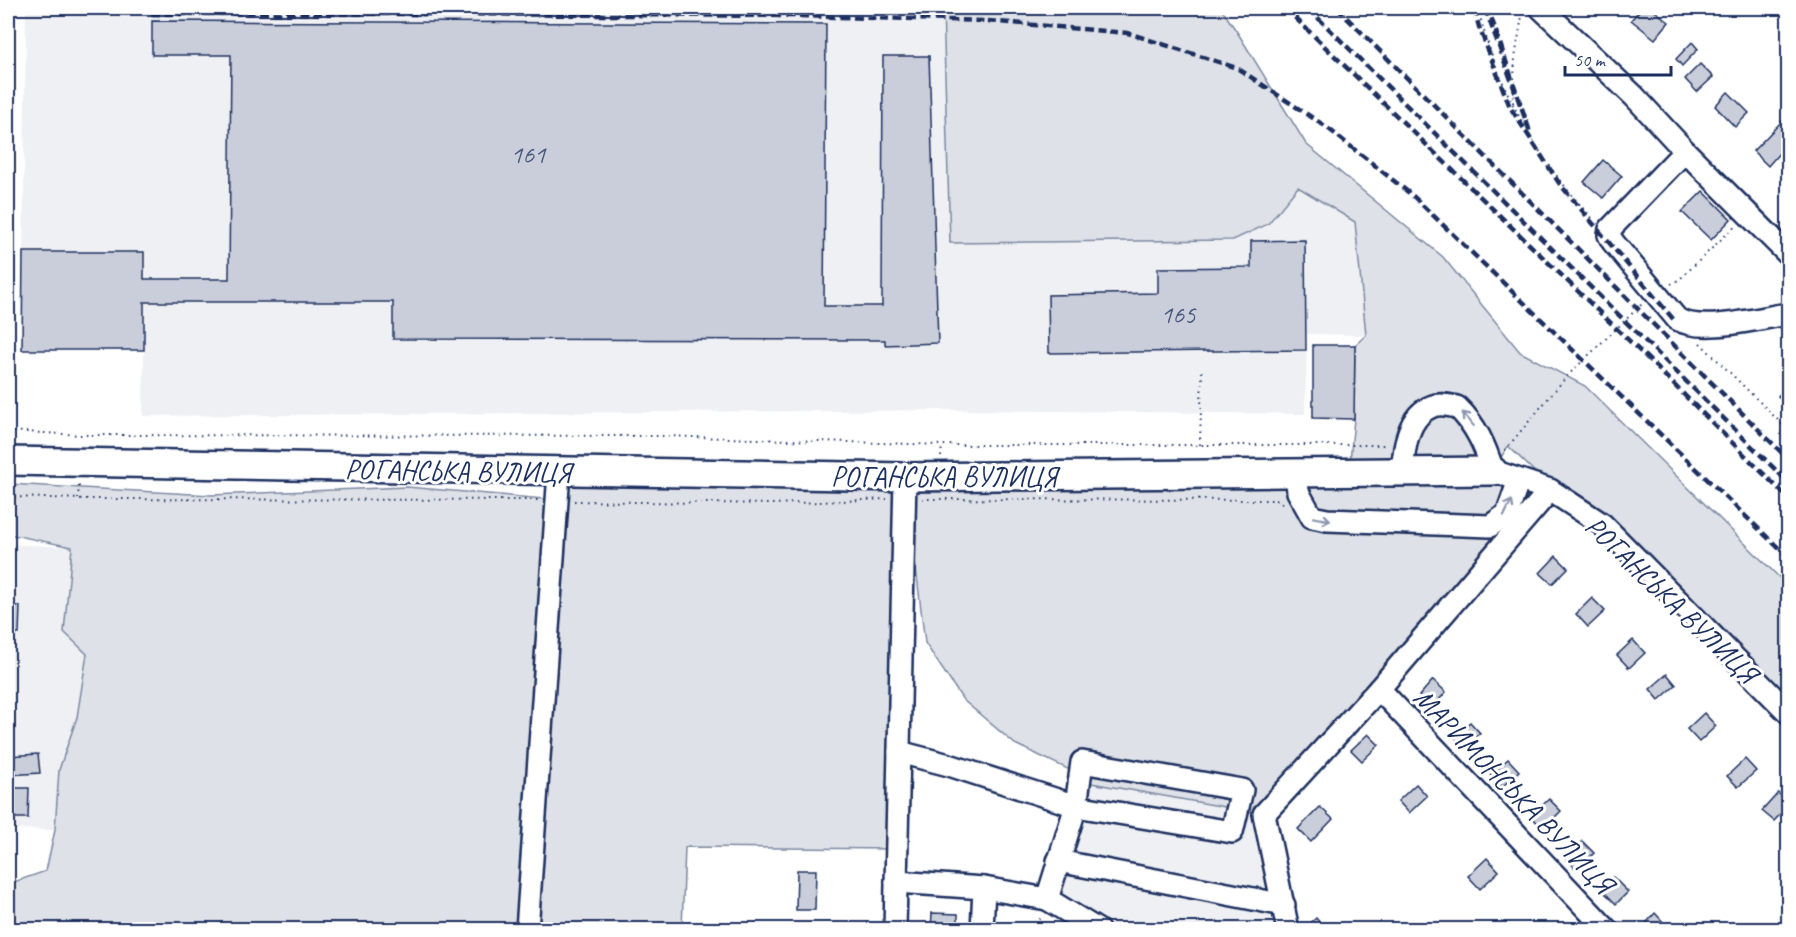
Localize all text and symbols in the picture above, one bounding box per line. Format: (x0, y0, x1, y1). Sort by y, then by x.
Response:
scale bar (1565, 39, 1672, 77)
text: 50 m (1574, 49, 1607, 71)
house number: 161 (510, 138, 547, 171)
house number: 165 (1160, 298, 1197, 331)
one-way arrow (1461, 411, 1474, 427)
street label: РОГАНСЬКА ВУЛИЦЯ (345, 451, 575, 490)
street label: РОГАНСЬКА ВУЛИЦЯ (831, 459, 1061, 494)
one-way arrow (1502, 499, 1514, 517)
street label: РОГАНСЬКА ВУЛИЦЯ (1578, 508, 1768, 693)
one-way arrow (1312, 513, 1331, 524)
street label: МАРИМОНСЬКА ВУЛИЦЯ (1407, 680, 1624, 904)

